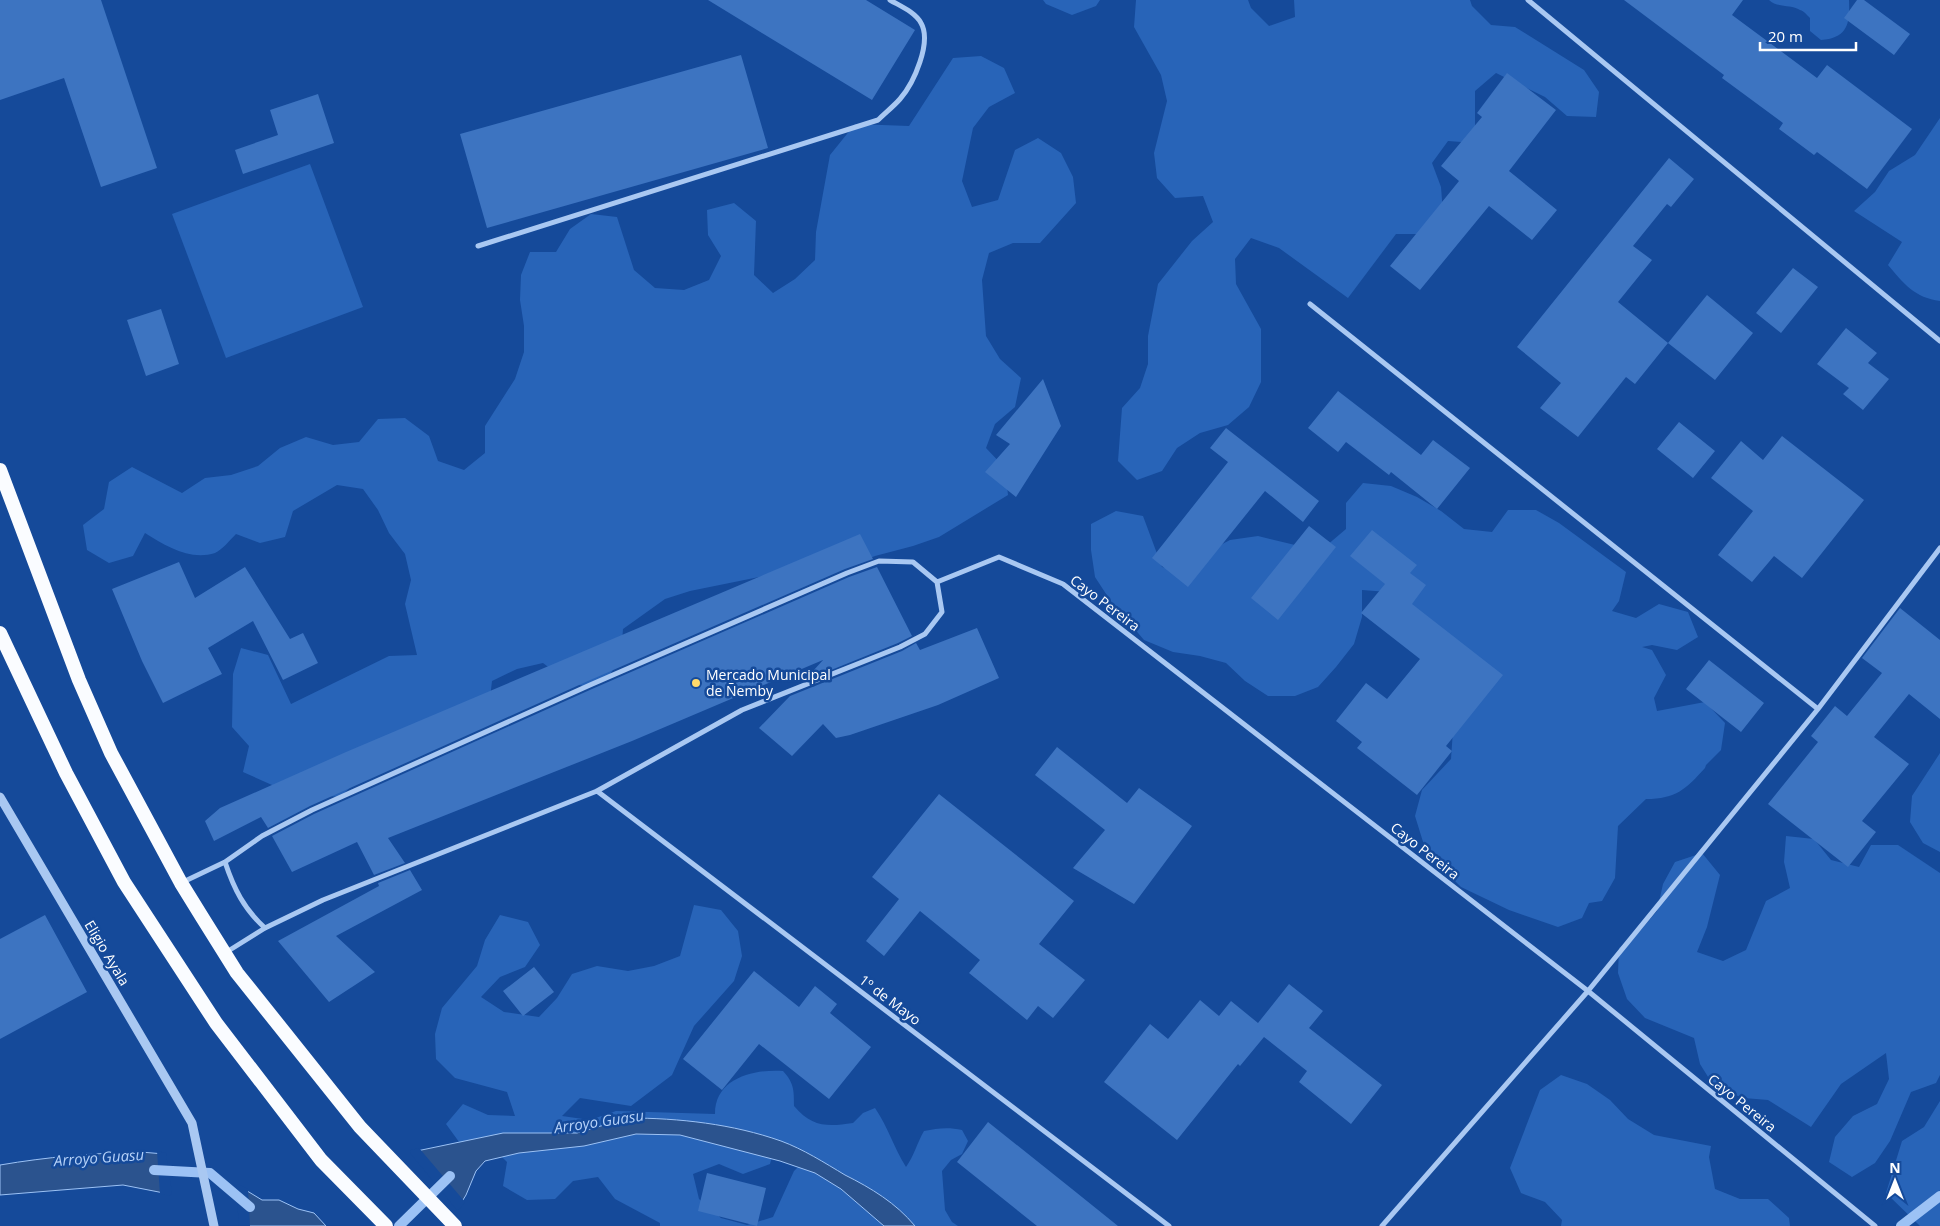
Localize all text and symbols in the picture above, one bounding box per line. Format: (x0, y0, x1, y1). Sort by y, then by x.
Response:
scale bar (1760, 20, 1856, 52)
text: 20 m (1768, 26, 1803, 46)
street label: Cayo Pereira (1067, 570, 1144, 635)
place label: Mercado Municipal de Ñemby (706, 665, 831, 700)
marker: Mercado Municipal de Ñemby (690, 677, 702, 689)
street label: Cayo Pereira (1387, 818, 1464, 884)
street label: Eligio Ayala (80, 917, 134, 989)
street label: 1º de Mayo (856, 970, 925, 1029)
street label: Cayo Pereira (1704, 1069, 1780, 1136)
water label: Arroyo Guasu (552, 1105, 645, 1137)
water label: Arroyo Guasu (52, 1144, 145, 1170)
north arrow (1870, 1156, 1920, 1206)
text: N (1889, 1158, 1901, 1177)

